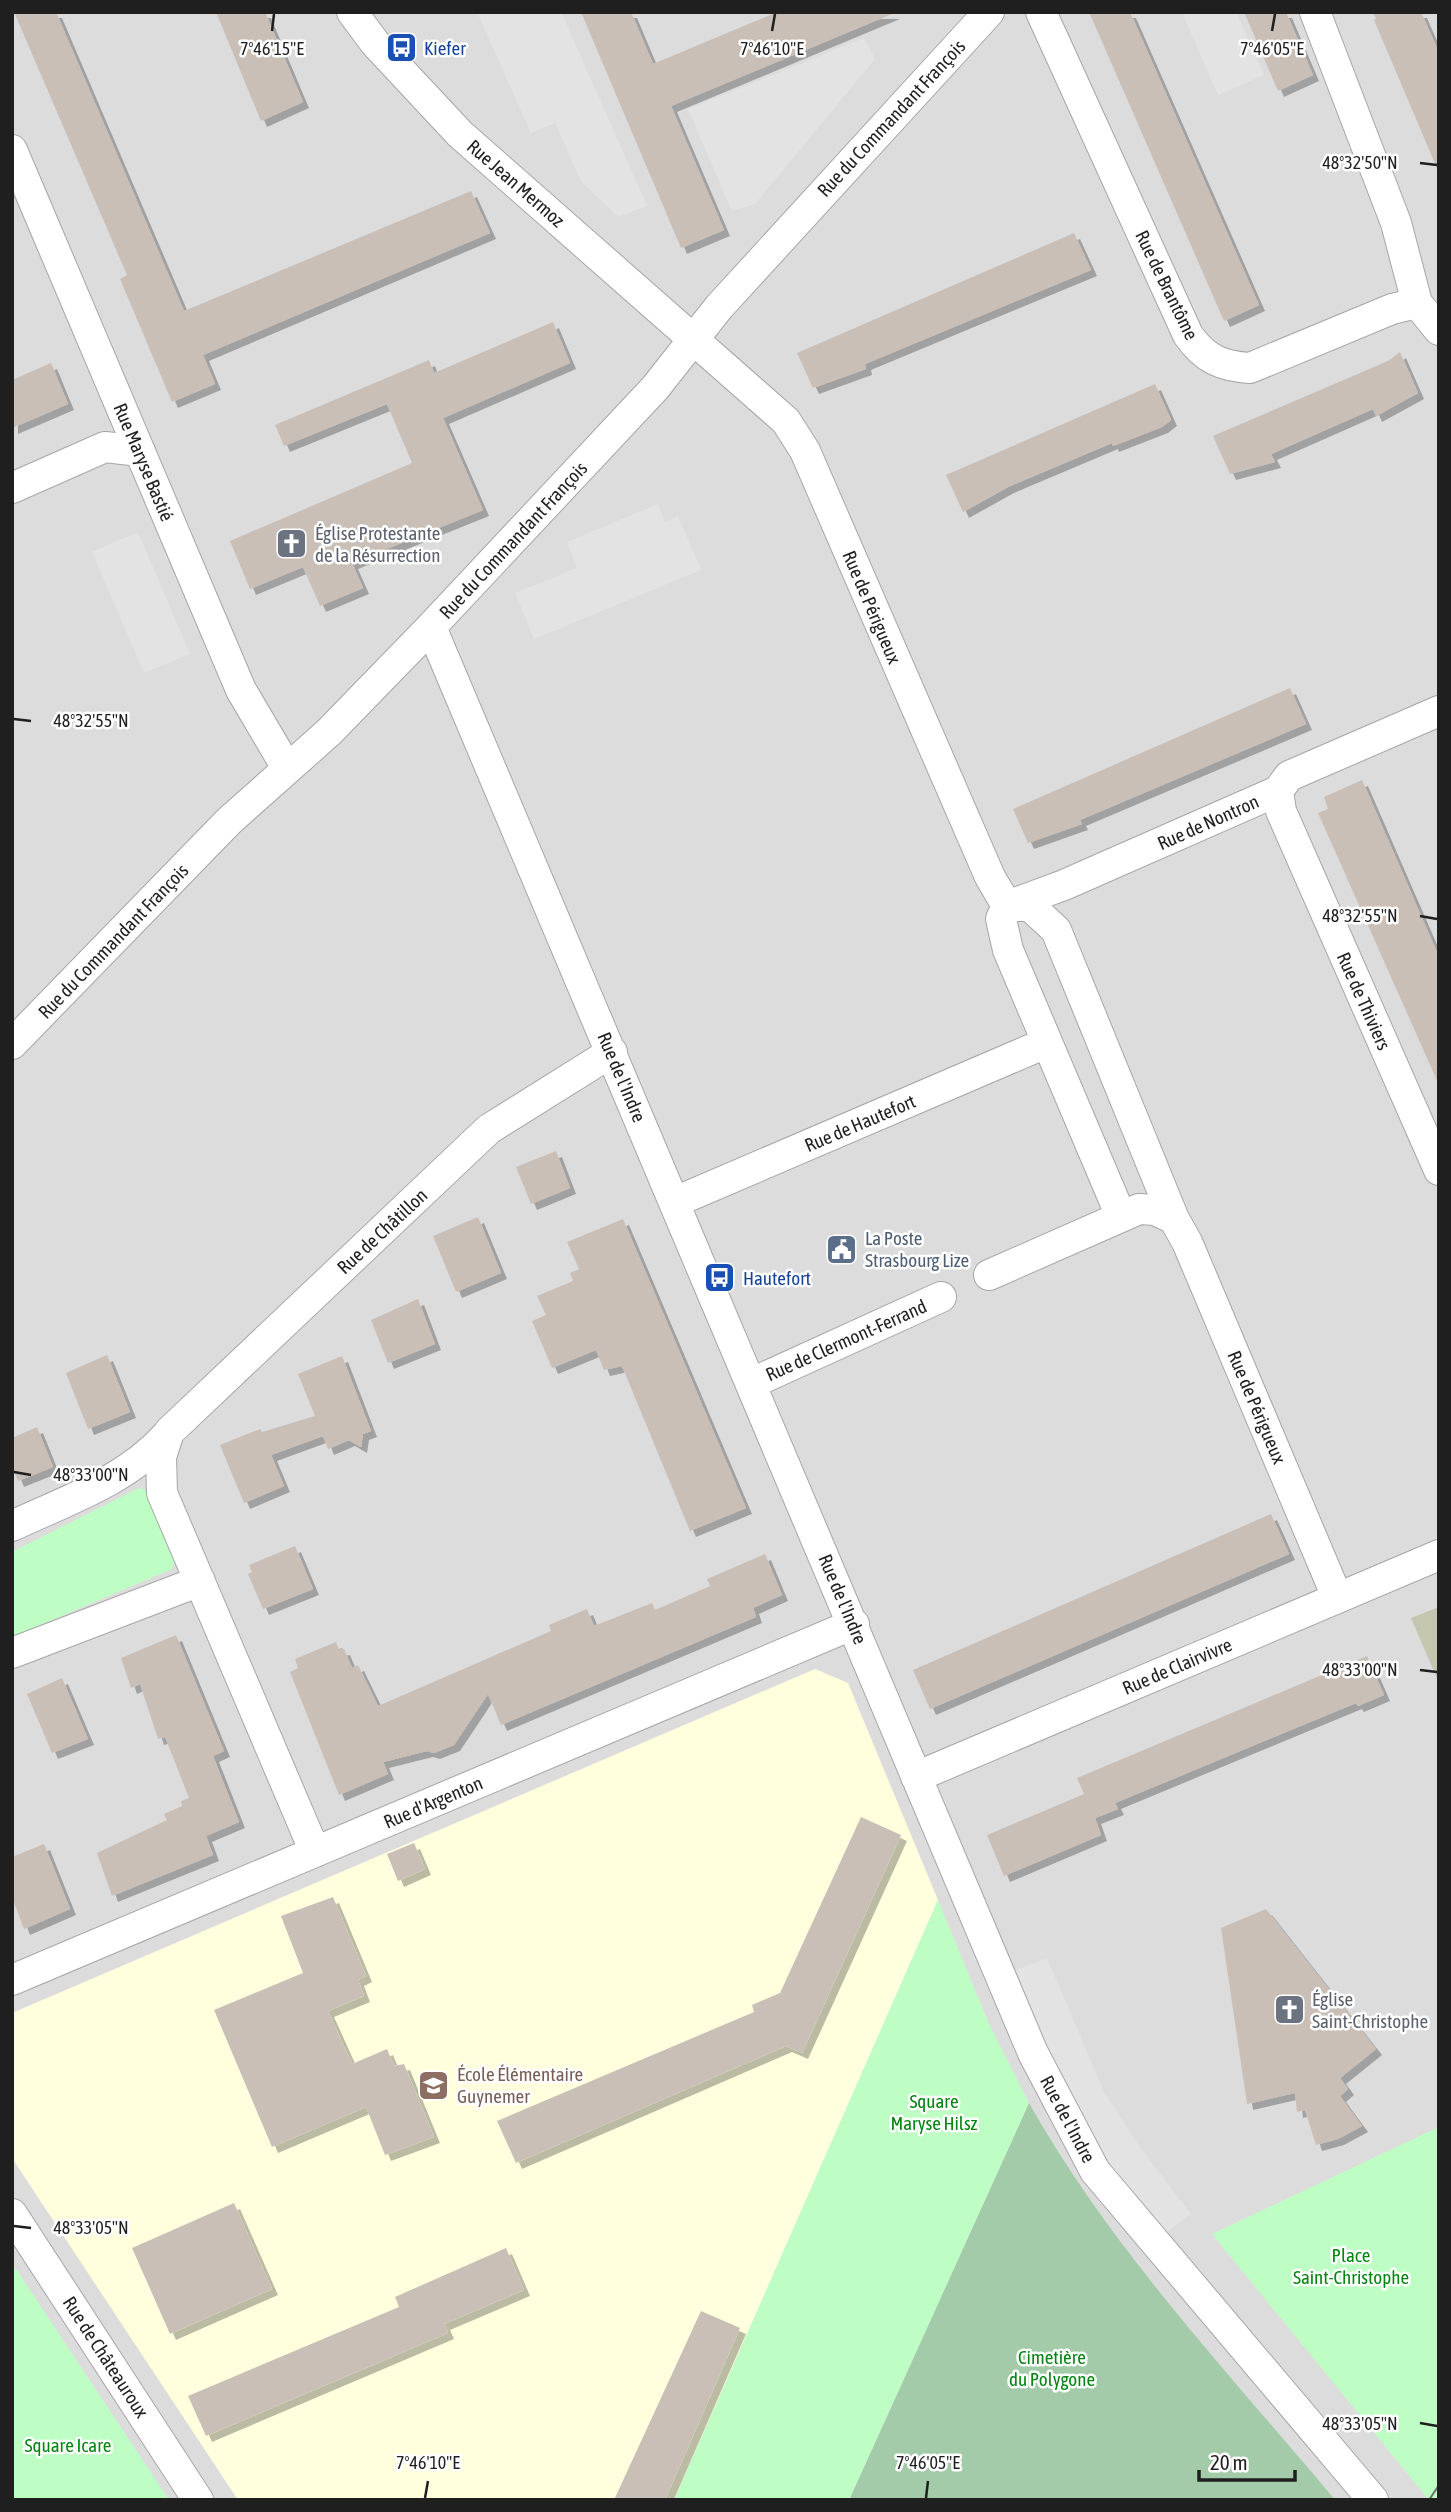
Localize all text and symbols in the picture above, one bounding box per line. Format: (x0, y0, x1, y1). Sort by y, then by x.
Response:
bus stop icon: Kiefer (384, 31, 418, 65)
street label: Rue du Commandant François (813, 35, 970, 201)
place label: Kiefer (424, 37, 466, 59)
text: 7°46'15"E (240, 38, 304, 59)
text: 7°46'10"E (740, 38, 804, 59)
text: 7°46'05"E (1240, 38, 1304, 59)
street label: Rue Jean Mermoz (463, 135, 569, 231)
text: 48°32'50"N (1322, 152, 1398, 173)
street label: Rue de Brantôme (1131, 227, 1203, 343)
street label: Rue Maryse Bastié (109, 400, 179, 524)
street label: Rue du Commandant François (435, 457, 592, 623)
place label: Église Protestante de la Résurrection (315, 522, 441, 566)
church icon: Église Protestante de la Résurrection (275, 527, 309, 561)
street label: Rue de Périgueux (838, 547, 906, 667)
text: 48°32'55"N (53, 710, 129, 731)
street label: Rue de Nontron (1154, 790, 1262, 854)
street label: Rue du Commandant François (33, 859, 193, 1023)
text: 48°32'55"N (1322, 905, 1398, 926)
street label: Rue de Thiviers (1333, 949, 1395, 1054)
street label: Rue de l'Indre (593, 1029, 651, 1125)
street label: Rue de Hautefort (801, 1090, 919, 1156)
street label: Rue de Châtillon (333, 1184, 431, 1278)
place label: La Poste Strasbourg Lize (865, 1227, 969, 1271)
public building icon: La Poste Strasbourg Lize (825, 1232, 859, 1266)
bus stop icon: Hautefort (703, 1261, 737, 1295)
place label: Hautefort (743, 1267, 811, 1289)
street label: Rue de Clermont-Ferrand (762, 1295, 930, 1385)
street label: Rue de Périgueux (1223, 1347, 1291, 1467)
text: 48°33'00"N (53, 1464, 129, 1485)
street label: Rue de l'Indre (814, 1551, 872, 1647)
street label: Rue de Clairvivre (1119, 1633, 1235, 1699)
text: 48°33'00"N (1322, 1659, 1398, 1680)
street label: Rue d'Argenton (380, 1771, 486, 1833)
place label: Église Saint-Christophe (1312, 1988, 1428, 2032)
church icon: Église Saint-Christophe (1272, 1993, 1306, 2027)
place label: École Élémentaire Guynemer (457, 2063, 583, 2107)
school or university icon: École Élémentaire Guynemer (417, 2068, 451, 2102)
street label: Rue de l'Indre (1036, 2072, 1100, 2166)
park label: Square Maryse Hilsz (891, 2090, 978, 2134)
text: 48°33'05"N (53, 2217, 129, 2238)
park label: Place Saint-Christophe (1293, 2244, 1409, 2288)
street label: Rue de Châteauroux (59, 2292, 154, 2422)
park label: Cimetière du Polygone (1009, 2346, 1095, 2390)
text: 48°33'05"N (1322, 2413, 1398, 2434)
park label: Square Icare (25, 2434, 111, 2456)
scale bar (1199, 2438, 1295, 2482)
text: 20 m (1210, 2450, 1248, 2474)
text: 7°46'10"E (396, 2452, 460, 2473)
text: 7°46'05"E (896, 2452, 960, 2473)

